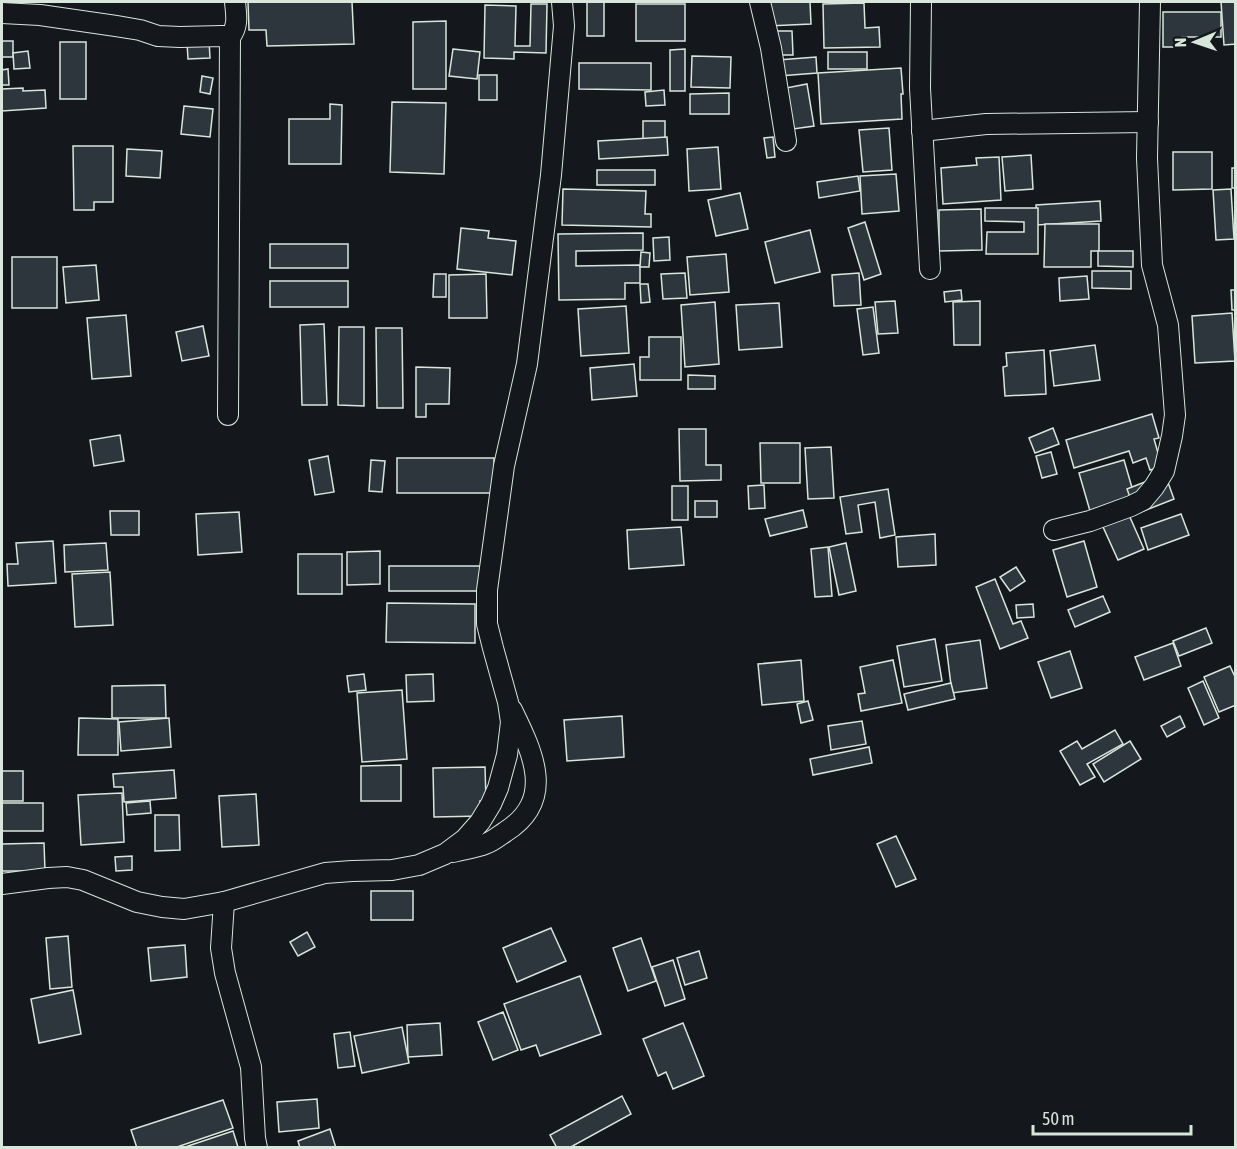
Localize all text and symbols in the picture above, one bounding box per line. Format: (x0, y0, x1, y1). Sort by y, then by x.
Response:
north arrow (1165, 12, 1225, 72)
text: N (1171, 37, 1189, 48)
scale bar (1033, 1098, 1190, 1136)
text: 50 m (1042, 1108, 1074, 1129)

